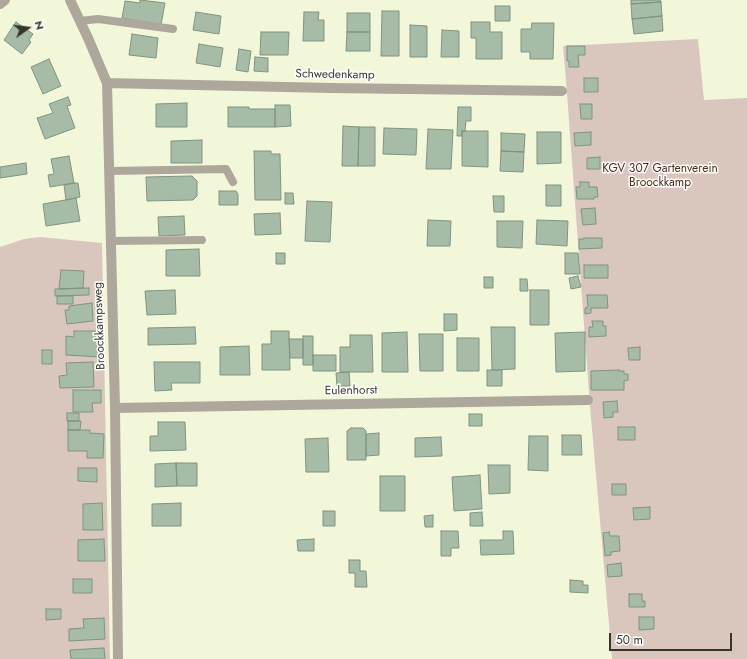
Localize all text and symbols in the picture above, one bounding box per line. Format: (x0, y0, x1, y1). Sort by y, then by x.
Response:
north arrow (8, 8, 48, 48)
text: N (31, 19, 48, 31)
street label: Schwedenkamp (295, 67, 375, 83)
park label: KGV 307 Gartenverein Broockkamp (602, 162, 718, 190)
street label: Broockkampsweg (91, 282, 109, 370)
street label: Eulenhorst (324, 383, 378, 399)
scale bar (611, 625, 734, 651)
text: 50 m (616, 631, 643, 649)

